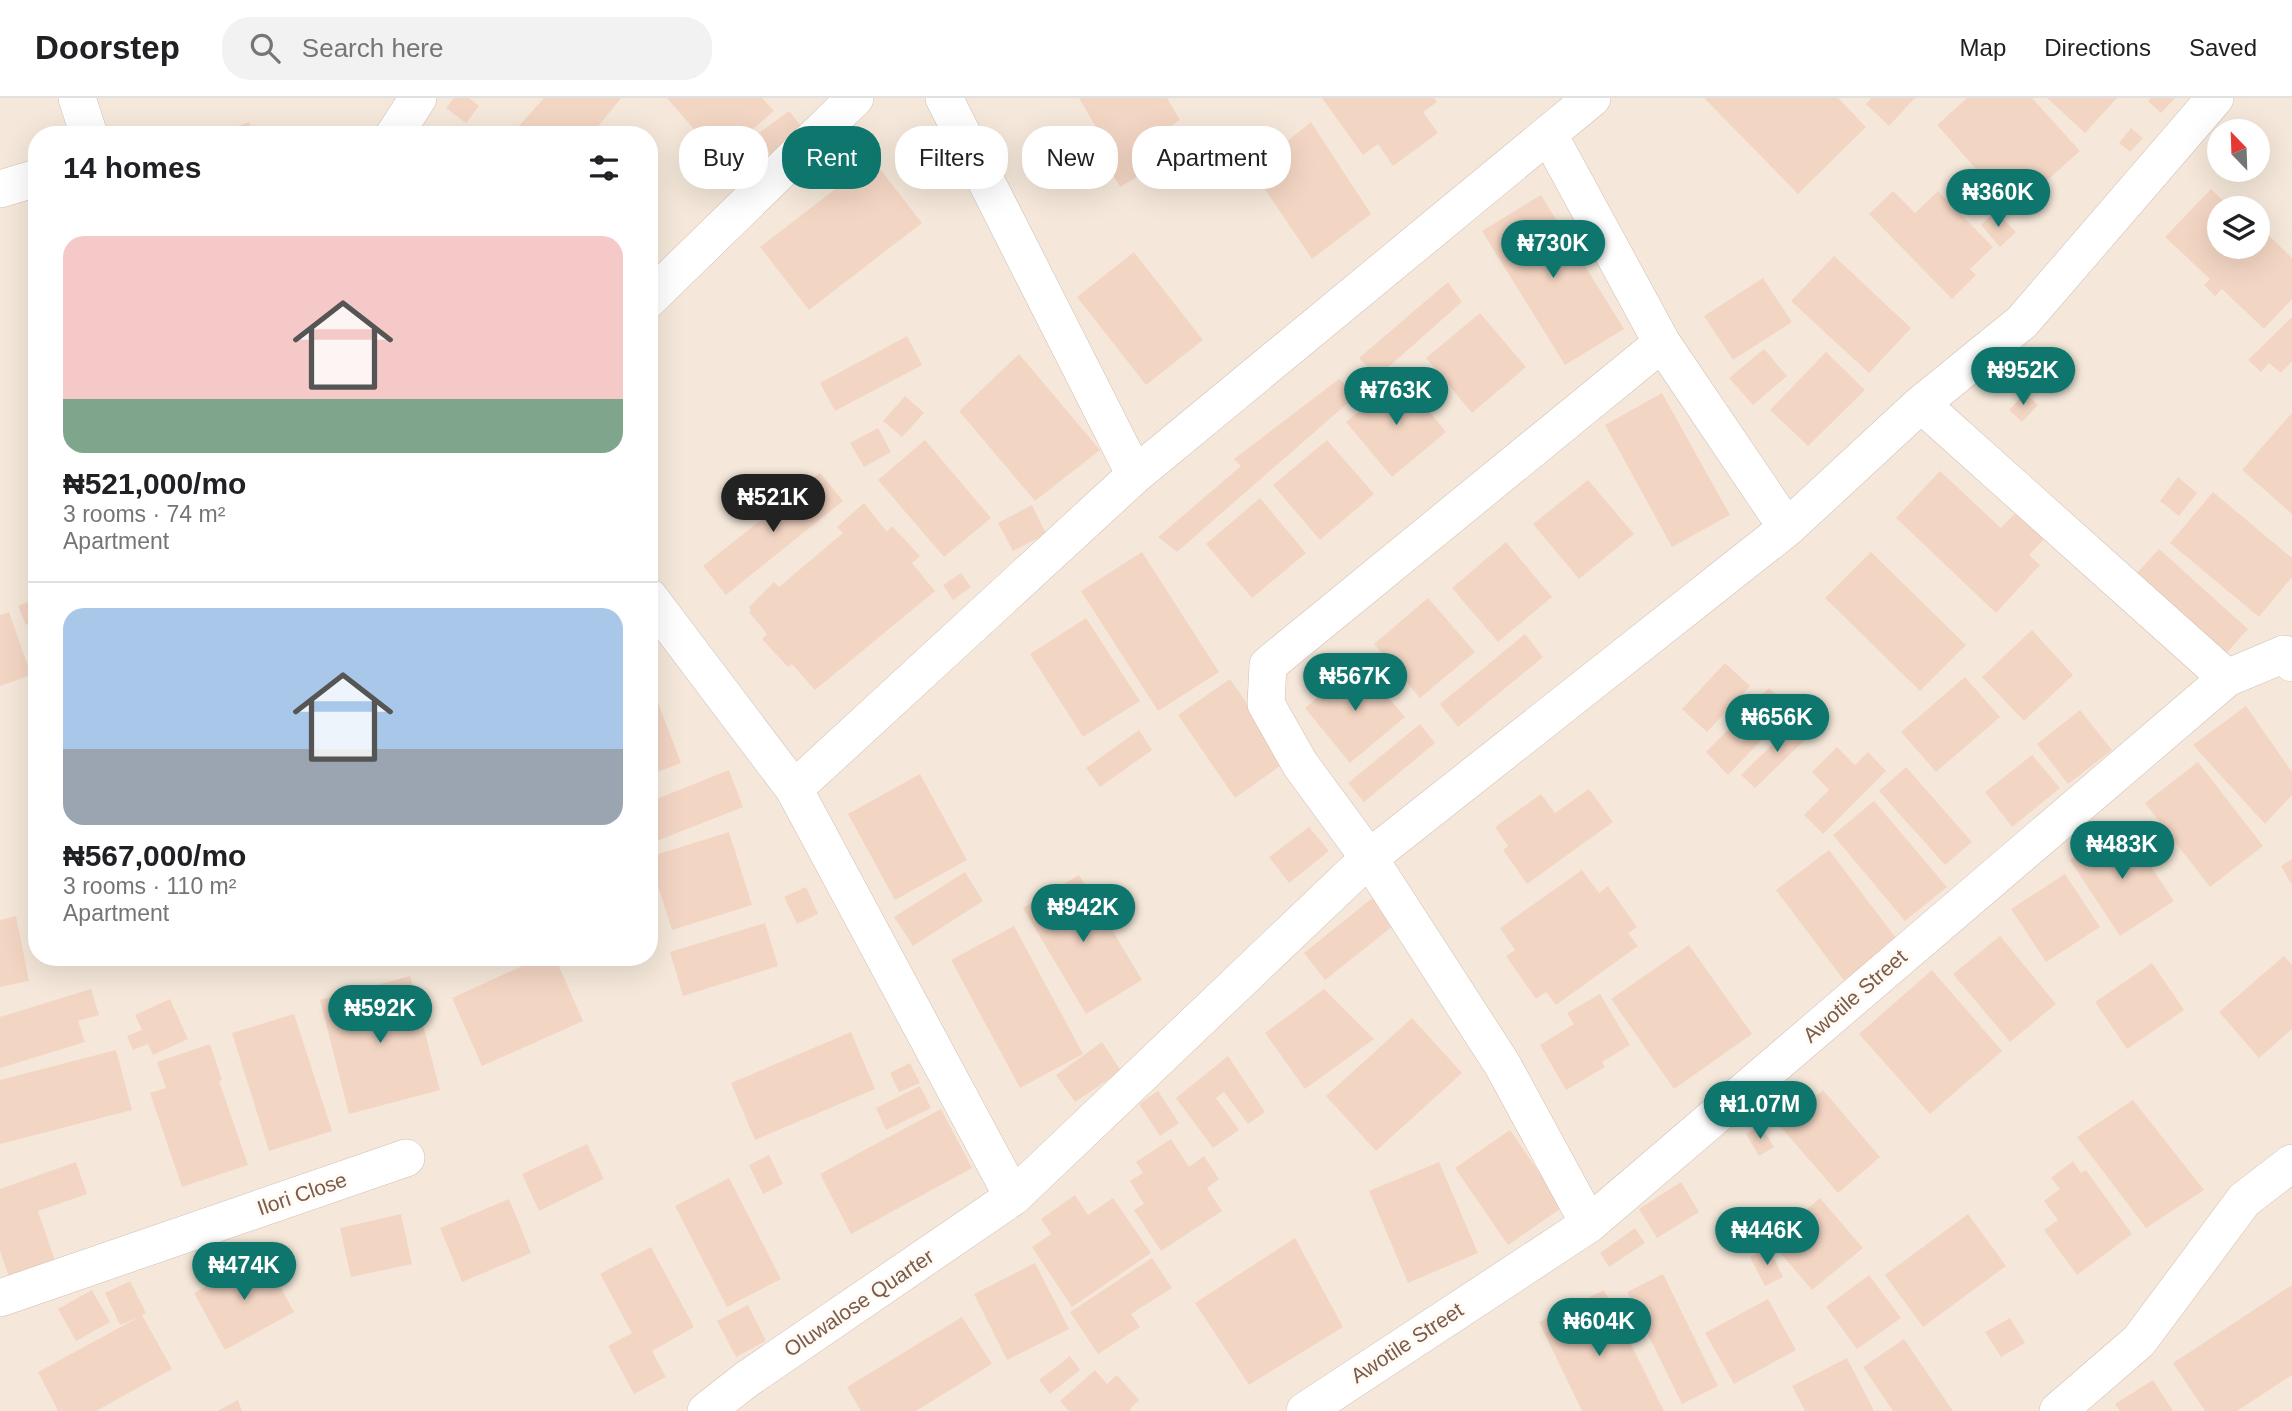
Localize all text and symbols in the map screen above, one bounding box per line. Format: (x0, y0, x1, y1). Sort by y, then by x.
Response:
search box (222, 17, 712, 80)
text: Doorstep (35, 29, 180, 66)
icon: search (246, 29, 284, 67)
text: Search here (302, 33, 444, 63)
text: Map (1960, 34, 2006, 61)
text: Directions (2044, 34, 2151, 61)
text: Saved (2189, 34, 2257, 61)
north arrow (2207, 119, 2270, 182)
map controls (2207, 119, 2270, 259)
chip: Buy (679, 126, 768, 189)
chip: Rent (782, 126, 881, 189)
chip: Filters (895, 126, 1008, 189)
chip: New (1022, 126, 1118, 189)
chip: Apartment (1132, 126, 1291, 189)
icon: filters (585, 149, 623, 187)
text: 14 homes (63, 151, 201, 184)
pin: ₦360K (1949, 170, 2047, 229)
text: ₦360K (1962, 179, 2034, 205)
button: layers (2207, 196, 2270, 259)
pin: ₦730K (1504, 220, 1602, 280)
text: ₦730K (1517, 230, 1589, 256)
icon: home (280, 282, 406, 408)
pin: ₦952K (1974, 348, 2072, 407)
text: ₦952K (1987, 357, 2059, 383)
pin: ₦763K (1347, 368, 1445, 427)
text: ₦763K (1360, 377, 1432, 403)
text: ₦521,000/mo (63, 467, 246, 500)
pin: ₦521K (724, 474, 822, 534)
text: ₦521K (737, 484, 809, 510)
text: 3 rooms · 74 m² (63, 501, 225, 527)
text: Apartment (63, 528, 169, 554)
icon: home (280, 654, 406, 780)
pin: ₦567K (1306, 654, 1404, 713)
text: ₦567K (1319, 663, 1391, 689)
pin: ₦656K (1728, 694, 1826, 754)
text: ₦656K (1741, 704, 1813, 730)
pin: ₦483K (2073, 822, 2171, 881)
text: ₦483K (2086, 831, 2158, 857)
text: ₦567,000/mo (63, 839, 246, 872)
text: 3 rooms · 110 m² (63, 873, 236, 899)
pin: ₦942K (1034, 884, 1132, 944)
text: ₦942K (1047, 894, 1119, 920)
text: Apartment (63, 900, 169, 926)
street label: Awotile Street (1798, 944, 1911, 1047)
pin: ₦592K (331, 986, 429, 1045)
text: ₦592K (344, 995, 416, 1021)
pin: ₦1.07M (1703, 1082, 1817, 1141)
text: ₦1.07M (1720, 1091, 1800, 1117)
street label: Ilori Close (254, 1167, 350, 1220)
pin: ₦446K (1718, 1208, 1816, 1267)
text: ₦446K (1731, 1217, 1803, 1243)
pin: ₦474K (195, 1242, 293, 1302)
street label: Oluwalose Quarter (780, 1244, 938, 1361)
text: ₦474K (208, 1252, 280, 1278)
street label: Awotile Street (1346, 1298, 1467, 1387)
pin: ₦604K (1550, 1298, 1648, 1358)
text: ₦604K (1563, 1308, 1635, 1334)

